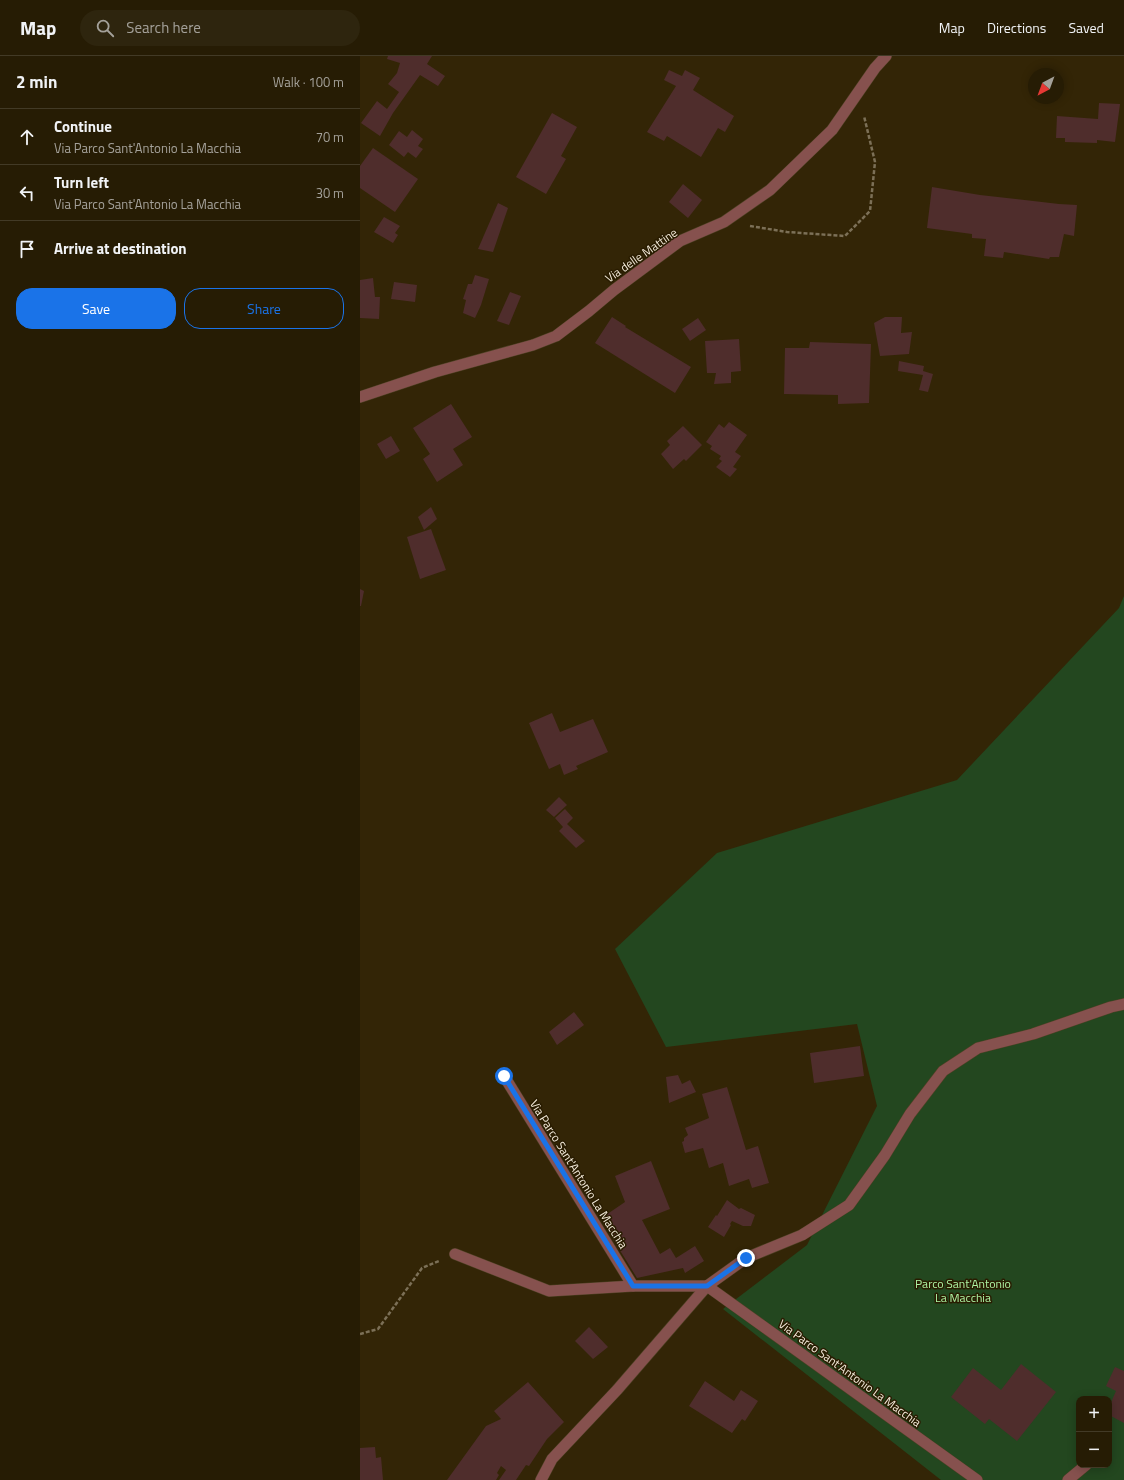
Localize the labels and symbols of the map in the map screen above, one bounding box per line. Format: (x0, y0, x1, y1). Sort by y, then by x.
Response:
north arrow (1028, 68, 1064, 104)
street label: Via delle Mattine (601, 223, 681, 287)
route start (495, 1067, 513, 1085)
street label: Via Parco Sant'Antonio La Macchia (525, 1096, 633, 1252)
route end (737, 1249, 755, 1267)
park label: Parco Sant'Antonio La Macchia (915, 1274, 1011, 1307)
street label: Via Parco Sant'Antonio La Macchia (775, 1315, 925, 1431)

